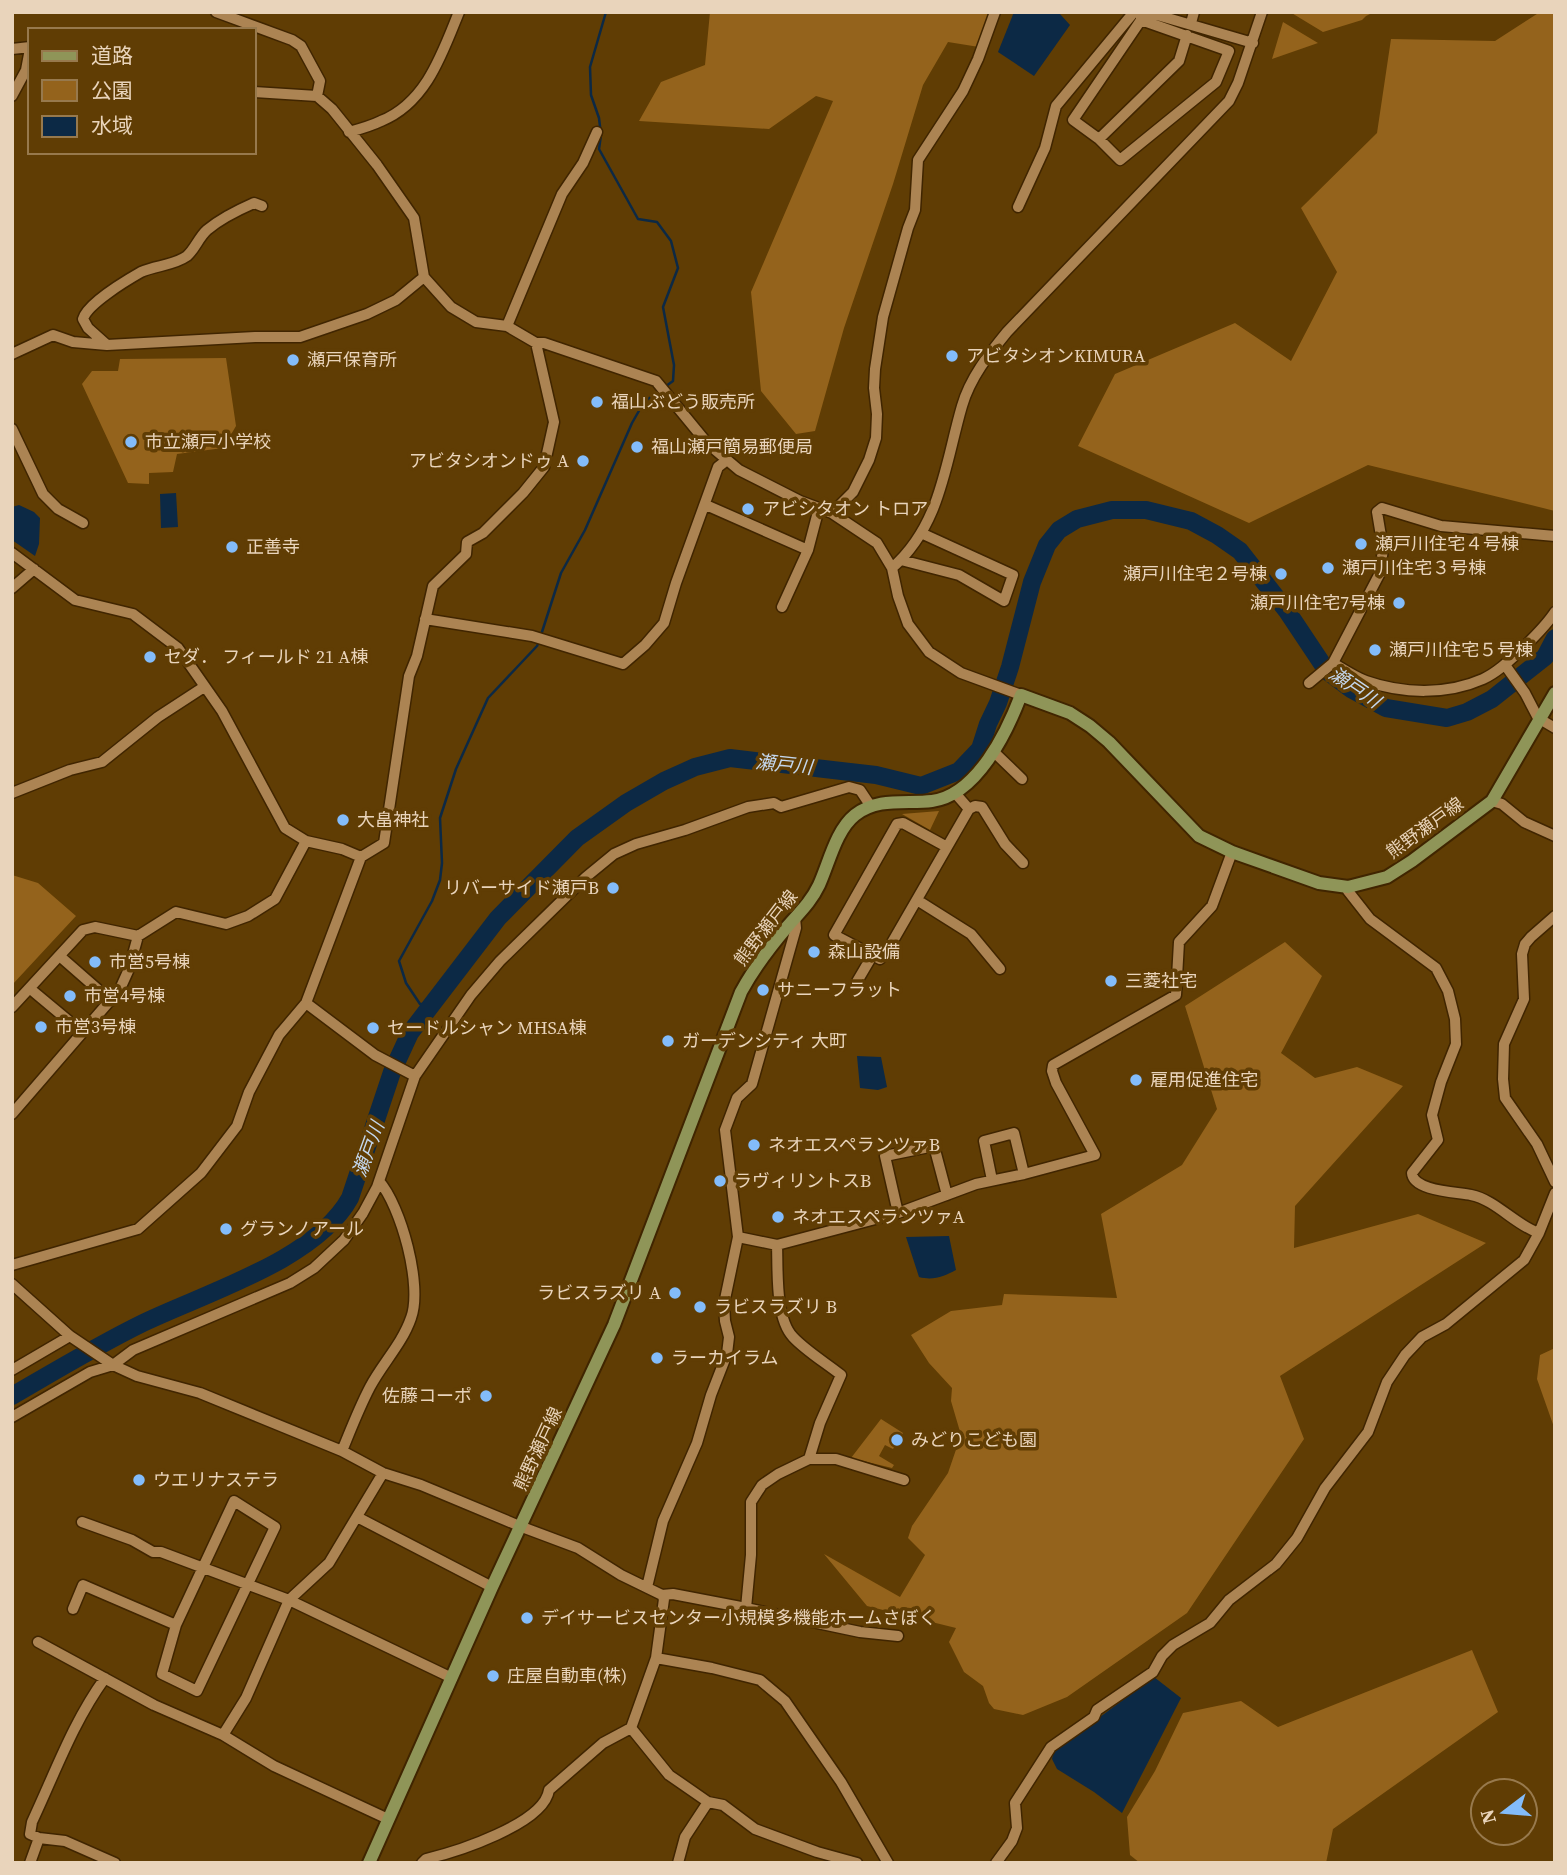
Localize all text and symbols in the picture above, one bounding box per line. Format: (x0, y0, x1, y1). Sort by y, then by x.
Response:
legend (28, 28, 256, 154)
text: 道路 (91, 41, 133, 70)
text: 公園 (91, 76, 133, 105)
text: 水域 (91, 111, 133, 140)
place label: アビタシオンKIMURA (966, 343, 1146, 368)
place label: 瀬戸保育所 (307, 347, 397, 372)
marker: アビタシオンKIMURA (944, 348, 960, 364)
marker: 瀬戸保育所 (285, 352, 301, 368)
place label: 福山ぶどう販売所 (611, 389, 755, 414)
marker: 福山ぶどう販売所 (589, 394, 605, 410)
place label: 市立瀬戸小学校 (145, 429, 271, 454)
marker: 市立瀬戸小学校 (123, 434, 139, 450)
place label: 福山瀬戸簡易郵便局 (651, 434, 813, 459)
marker: 福山瀬戸簡易郵便局 (629, 439, 645, 455)
place label: アビタシオンドゥ A (409, 448, 569, 473)
marker: アビタシオンドゥ A (575, 453, 591, 469)
place label: アビシタオン トロア (762, 496, 928, 521)
marker: アビシタオン トロア (740, 501, 756, 517)
place label: 瀬戸川住宅４号棟 (1375, 531, 1519, 556)
place label: 正善寺 (246, 534, 300, 559)
marker: 瀬戸川住宅４号棟 (1353, 536, 1369, 552)
marker: 正善寺 (224, 539, 240, 555)
place label: 瀬戸川住宅３号棟 (1342, 555, 1486, 580)
marker: 瀬戸川住宅３号棟 (1320, 560, 1336, 576)
place label: 瀬戸川住宅２号棟 (1123, 561, 1267, 586)
marker: 瀬戸川住宅２号棟 (1273, 566, 1289, 582)
place label: 瀬戸川住宅7号棟 (1250, 590, 1385, 615)
marker: 瀬戸川住宅7号棟 (1391, 595, 1407, 611)
place label: 瀬戸川住宅５号棟 (1389, 637, 1533, 662)
marker: 瀬戸川住宅５号棟 (1367, 642, 1383, 658)
place label: セダ． フィールド 21 A棟 (164, 644, 368, 669)
marker: セダ． フィールド 21 A棟 (142, 649, 158, 665)
water label: 瀬戸川 (1324, 660, 1388, 715)
water label: 瀬戸川 (754, 748, 816, 780)
street label: 熊野瀬戸線 (1381, 791, 1468, 864)
place label: 大畠神社 (357, 807, 429, 832)
marker: 大畠神社 (335, 812, 351, 828)
place label: リバーサイド瀬戸B (444, 875, 599, 900)
marker: リバーサイド瀬戸B (605, 880, 621, 896)
street label: 熊野瀬戸線 (728, 885, 803, 971)
place label: 森山設備 (828, 939, 900, 964)
marker: 森山設備 (806, 944, 822, 960)
place label: 市営5号棟 (109, 949, 190, 974)
marker: 市営5号棟 (87, 954, 103, 970)
place label: 三菱社宅 (1125, 968, 1197, 993)
marker: 三菱社宅 (1103, 973, 1119, 989)
place label: サニーフラット (777, 977, 902, 1002)
marker: サニーフラット (755, 982, 771, 998)
place label: 市営4号棟 (84, 983, 165, 1008)
marker: 市営4号棟 (62, 988, 78, 1004)
place label: 市営3号棟 (55, 1014, 136, 1039)
place label: セードルシャン MHSA棟 (387, 1015, 586, 1040)
marker: 市営3号棟 (33, 1019, 49, 1035)
marker: セードルシャン MHSA棟 (365, 1020, 381, 1036)
place label: ガーデンシティ 大町 (682, 1028, 847, 1053)
marker: ガーデンシティ 大町 (660, 1033, 676, 1049)
place label: 雇用促進住宅 (1150, 1067, 1258, 1092)
marker: 雇用促進住宅 (1128, 1072, 1144, 1088)
water label: 瀬戸川 (346, 1116, 391, 1180)
place label: ネオエスペランツァB (768, 1132, 940, 1157)
marker: ネオエスペランツァB (746, 1137, 762, 1153)
place label: ラヴィリントスB (734, 1168, 871, 1193)
marker: ラヴィリントスB (712, 1173, 728, 1189)
place label: ネオエスペランツァA (792, 1204, 965, 1229)
marker: ネオエスペランツァA (770, 1209, 786, 1225)
place label: グランノアール (240, 1216, 364, 1241)
marker: グランノアール (218, 1221, 234, 1237)
place label: ラビスラズリ A (537, 1280, 661, 1305)
marker: ラビスラズリ A (667, 1285, 683, 1301)
place label: ラビスラズリ B (714, 1294, 837, 1319)
marker: ラビスラズリ B (692, 1299, 708, 1315)
place label: ラーカイラム (671, 1345, 778, 1370)
marker: ラーカイラム (649, 1350, 665, 1366)
place label: 佐藤コーポ (382, 1383, 472, 1408)
marker: 佐藤コーポ (478, 1388, 494, 1404)
street label: 熊野瀬戸線 (507, 1403, 568, 1495)
place label: みどりこども園 (911, 1427, 1037, 1452)
marker: みどりこども園 (889, 1432, 905, 1448)
place label: ウエリナステラ (153, 1467, 279, 1492)
marker: ウエリナステラ (131, 1472, 147, 1488)
place label: デイサービスセンター小規模多機能ホームさぼく (541, 1605, 936, 1630)
marker: デイサービスセンター小規模多機能ホームさぼく (519, 1610, 535, 1626)
place label: 庄屋自動車(株) (507, 1663, 627, 1688)
marker: 庄屋自動車(株) (485, 1668, 501, 1684)
north arrow (1469, 1777, 1539, 1847)
text: N (1473, 1806, 1502, 1827)

